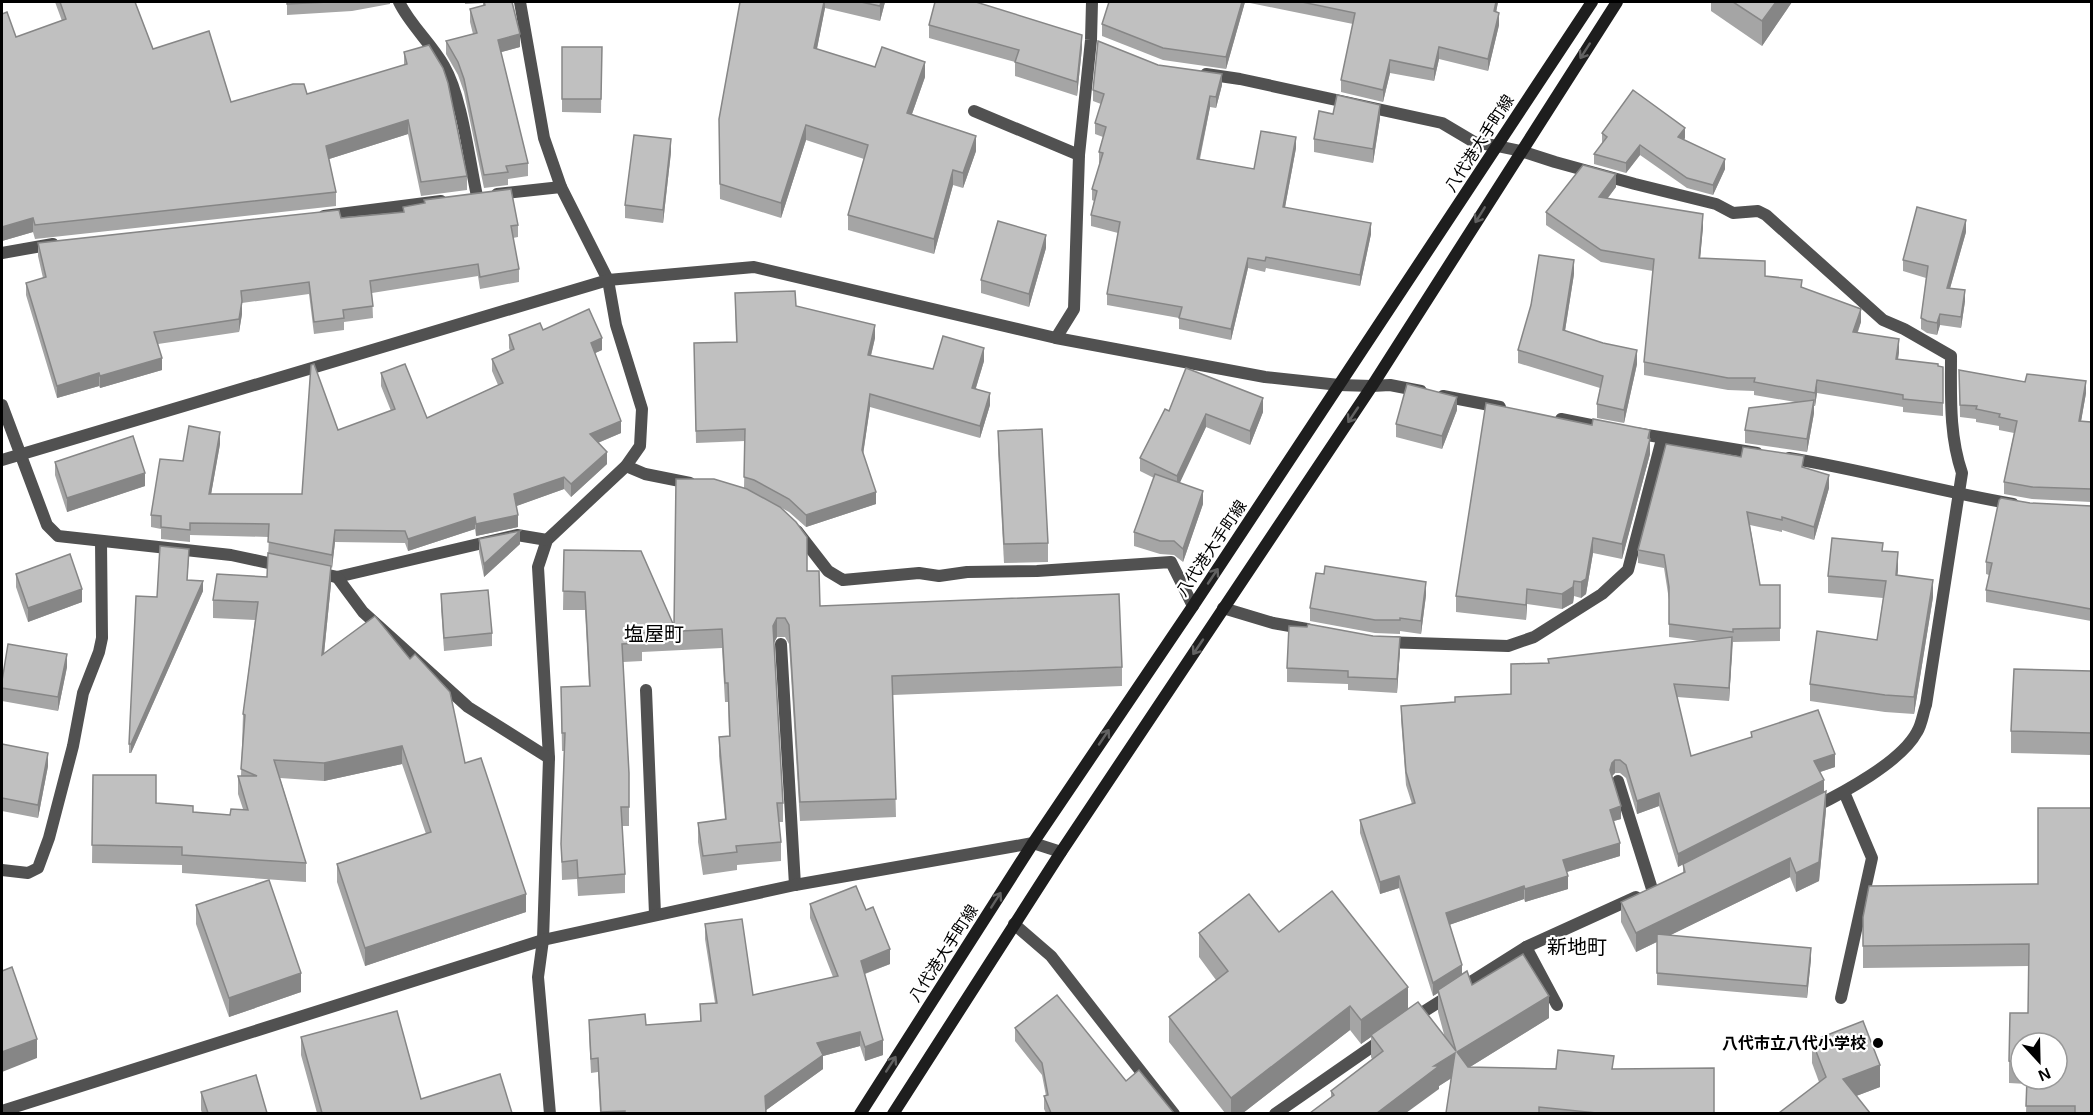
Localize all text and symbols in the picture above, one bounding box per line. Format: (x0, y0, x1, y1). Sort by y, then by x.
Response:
one-way arrow (1579, 42, 1592, 59)
street label: 八代港大手町線 (1442, 92, 1517, 195)
one-way arrow (1474, 206, 1486, 223)
one-way arrow (1347, 406, 1359, 422)
street label: 八代港大手町線 (1173, 497, 1250, 599)
one-way arrow (1206, 567, 1219, 584)
district label: 塩屋町 (624, 623, 684, 645)
one-way arrow (1192, 638, 1204, 654)
one-way arrow (1098, 730, 1110, 746)
one-way arrow (991, 892, 1003, 909)
street label: 八代港大手町線 (906, 902, 981, 1005)
district label: 新地町 (1547, 936, 1607, 958)
north arrow (2009, 1031, 2069, 1091)
place label: 八代市立八代小学校 (1722, 1034, 1866, 1052)
marker: 八代市立八代小学校 (1871, 1036, 1885, 1050)
one-way arrow (885, 1056, 897, 1073)
text: N (2036, 1064, 2053, 1084)

